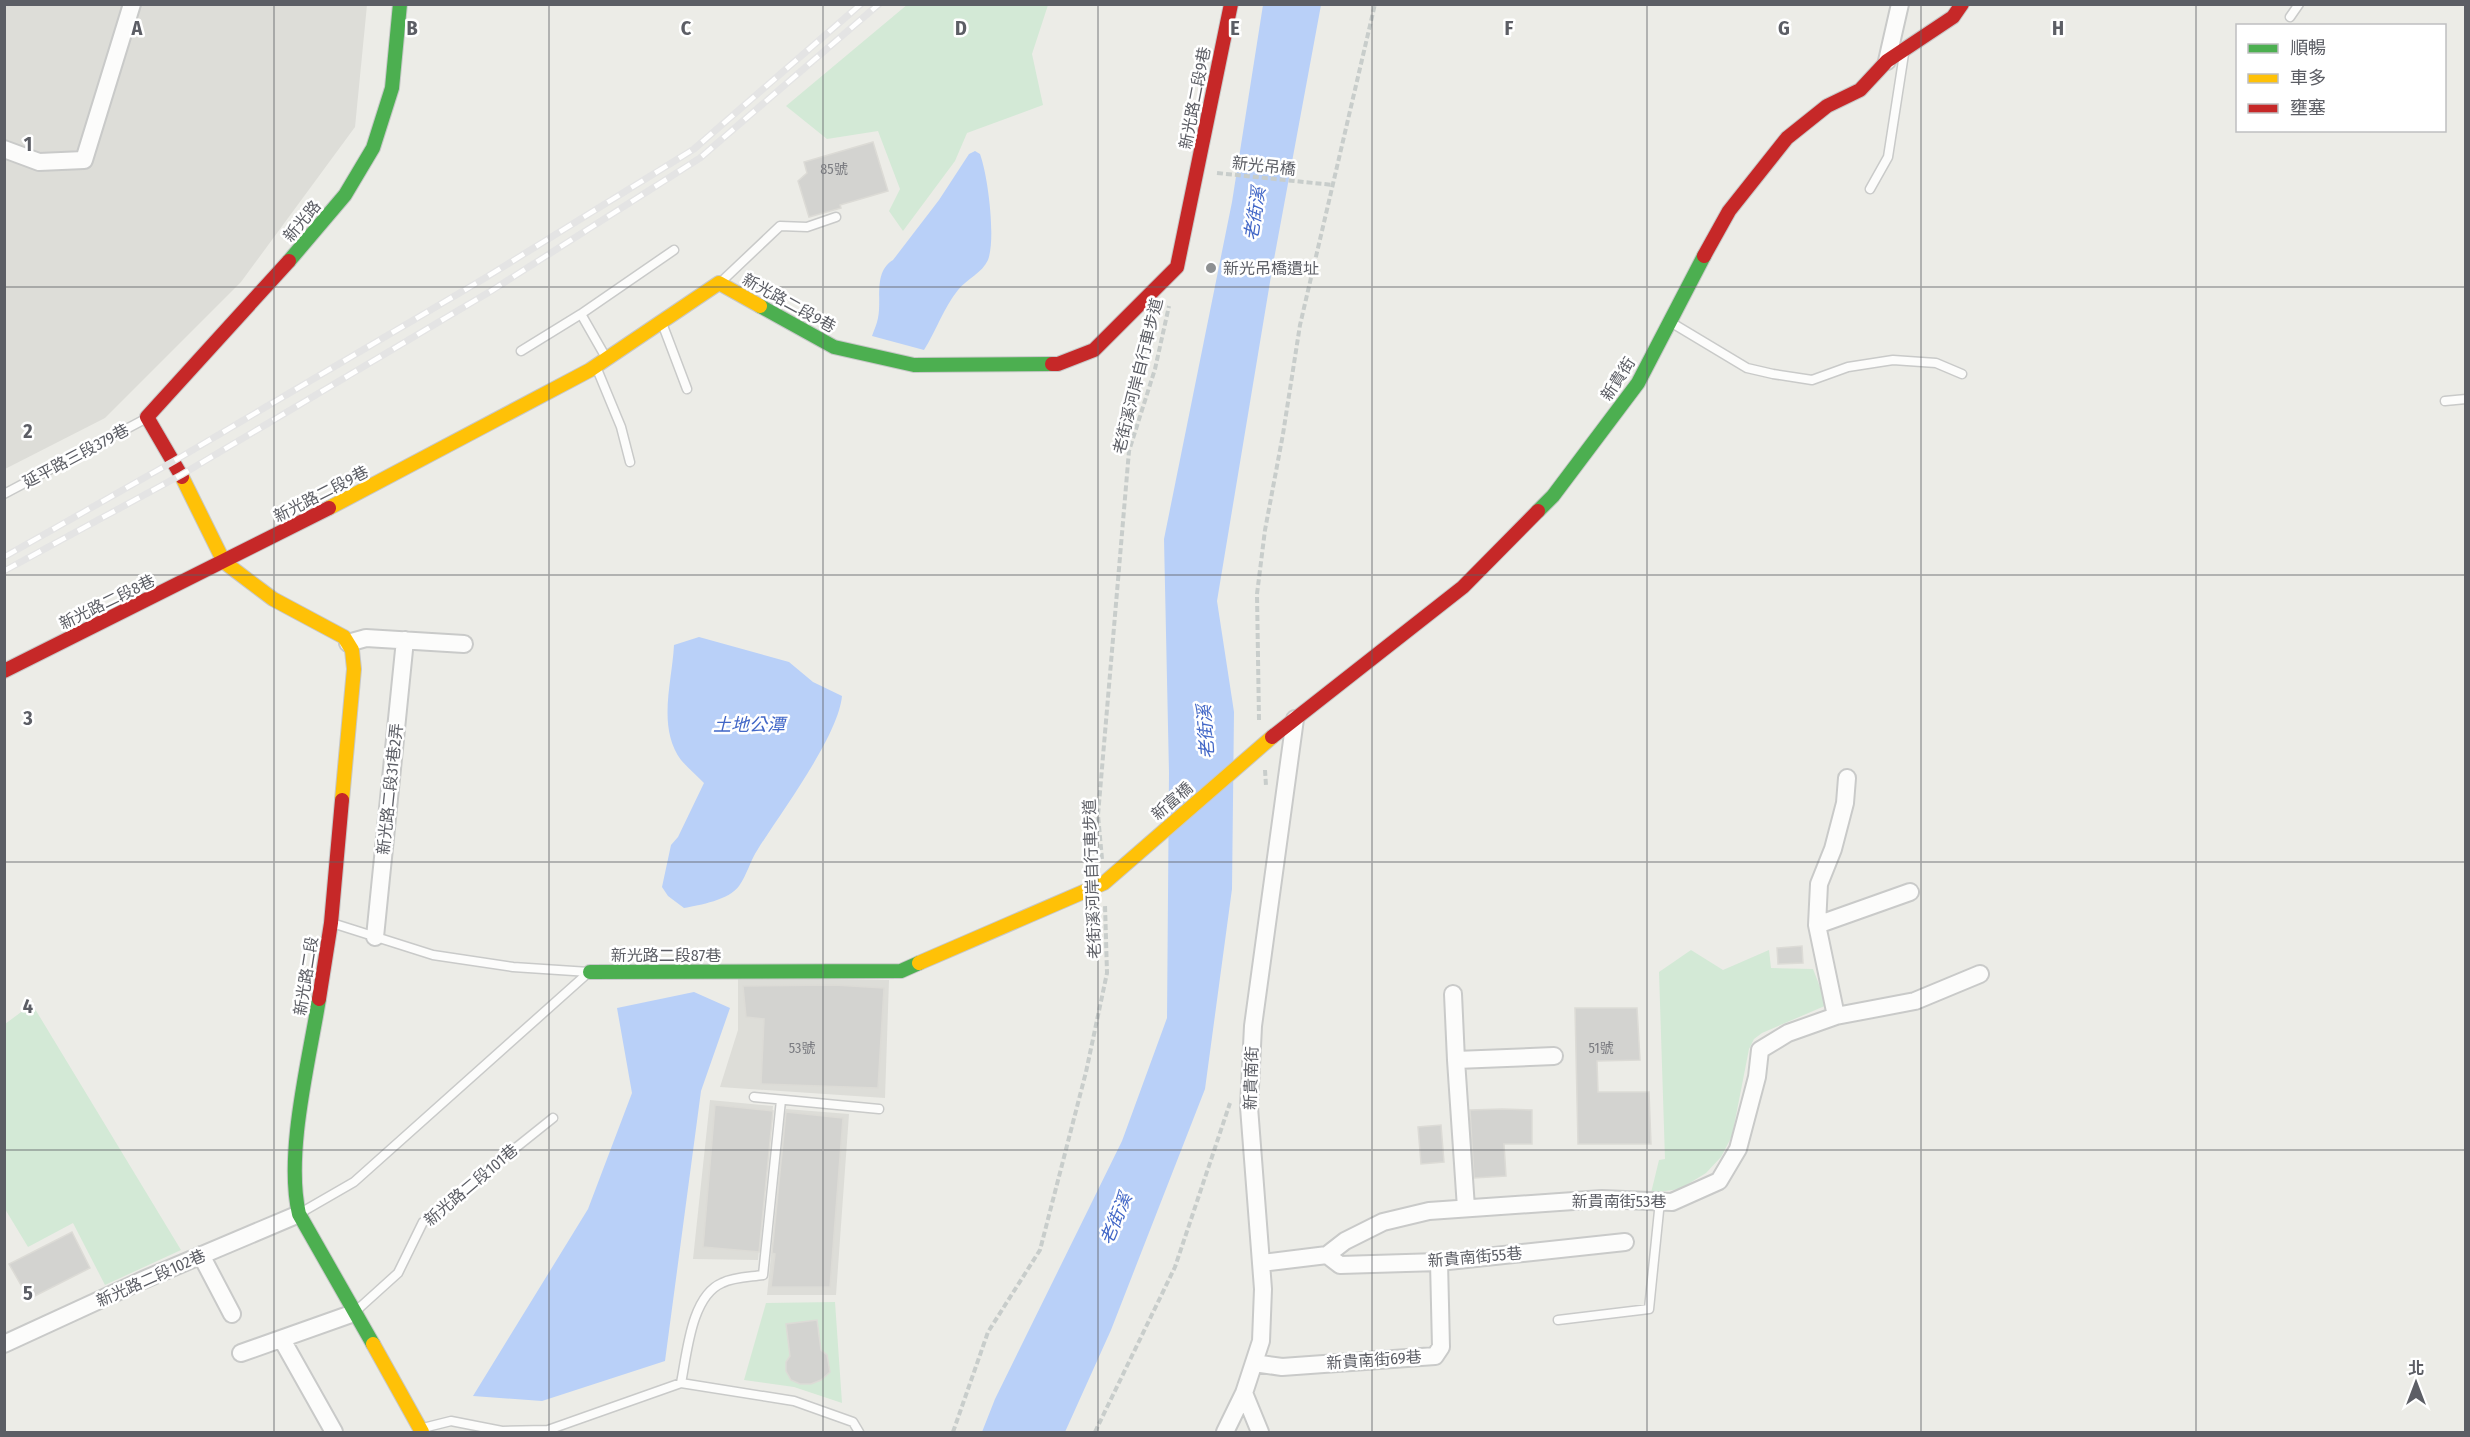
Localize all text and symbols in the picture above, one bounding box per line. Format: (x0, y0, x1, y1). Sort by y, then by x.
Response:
text: A (131, 16, 144, 40)
text: B (406, 16, 418, 40)
text: C (681, 16, 692, 40)
text: D (955, 16, 967, 40)
text: E (1230, 16, 1240, 40)
text: F (1505, 16, 1514, 40)
text: G (1778, 16, 1790, 40)
text: H (2052, 16, 2064, 40)
legend (2236, 24, 2446, 132)
text: 順暢 (2290, 37, 2326, 59)
street label: 新光路二段9巷 (1176, 45, 1214, 151)
text: 車多 (2290, 67, 2326, 89)
text: 壅塞 (2290, 97, 2326, 119)
text: 1 (24, 132, 32, 156)
street label: 新光吊橋 (1231, 153, 1297, 179)
house number: 85號 (820, 161, 848, 178)
water label: 老街溪 (1240, 183, 1271, 242)
street label: 新光路 (279, 197, 325, 245)
place label: 新光吊橋遺址 (1223, 259, 1319, 278)
marker: 新光吊橋遺址 (1204, 261, 1218, 275)
street label: 新光路二段9巷 (739, 270, 839, 336)
street label: 老街溪河岸自行車步道 (1109, 296, 1167, 456)
street label: 新貴街 (1597, 354, 1639, 404)
text: 2 (22, 419, 33, 443)
street label: 延平路三段379巷 (20, 420, 132, 492)
street label: 新光路二段9巷 (270, 462, 372, 526)
street label: 新光路二段8巷 (56, 571, 158, 633)
water label: 老街溪 (1193, 701, 1219, 760)
text: 3 (22, 706, 33, 730)
water label: 土地公潭 (713, 714, 788, 736)
street label: 新光路二段31巷2弄 (374, 722, 406, 856)
street label: 新富橋 (1148, 778, 1196, 824)
street label: 老街溪河岸自行車步道 (1080, 799, 1104, 959)
street label: 新光路二段 (290, 935, 322, 1017)
street label: 新光路二段87巷 (611, 946, 721, 965)
text: 4 (23, 994, 33, 1018)
house number: 53號 (789, 1040, 815, 1057)
house number: 51號 (1588, 1040, 1614, 1057)
street label: 新貴南街 (1240, 1046, 1262, 1110)
street label: 新光路二段101巷 (420, 1140, 522, 1230)
water label: 老街溪 (1095, 1187, 1138, 1248)
street label: 新貴南街53巷 (1572, 1192, 1666, 1211)
street label: 新貴南街55巷 (1427, 1243, 1523, 1271)
street label: 新光路二段102巷 (93, 1245, 209, 1311)
text: 5 (23, 1281, 33, 1305)
street label: 新貴南街69巷 (1326, 1347, 1422, 1373)
north arrow (2386, 1353, 2446, 1413)
text: 北 (2408, 1359, 2424, 1378)

